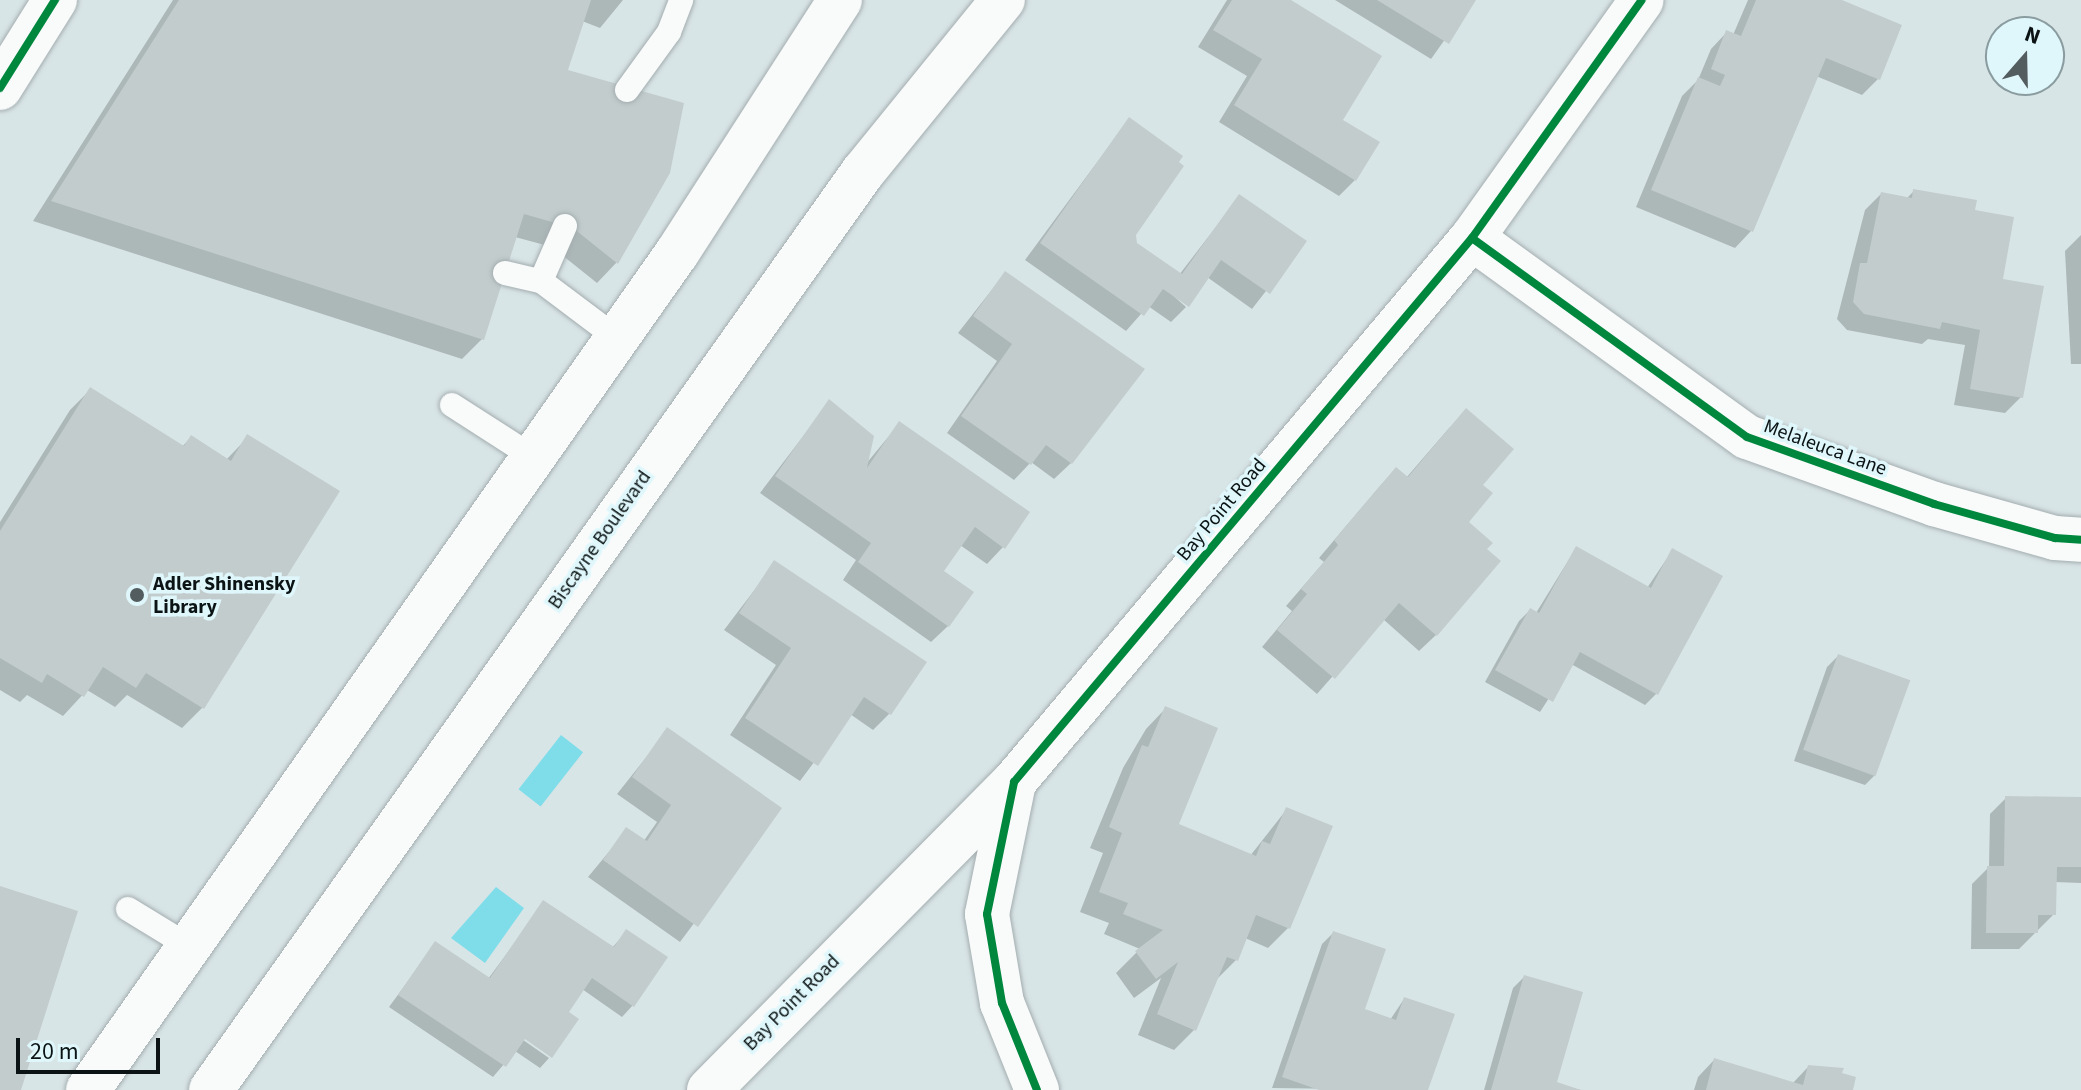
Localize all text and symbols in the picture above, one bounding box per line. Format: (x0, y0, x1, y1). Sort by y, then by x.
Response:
north arrow (1985, 16, 2065, 96)
text: N (2020, 18, 2045, 53)
street label: Melaleuca Lane (1760, 415, 1890, 481)
street label: Bay Point Road (1172, 454, 1272, 566)
street label: Biscayne Boulevard (543, 466, 657, 614)
place label: Adler Shinensky Library (153, 572, 295, 619)
marker: Adler Shinensky Library (128, 586, 146, 604)
street label: Bay Point Road (739, 950, 845, 1056)
scale bar (20, 1022, 164, 1072)
text: 20 m (30, 1034, 79, 1069)

